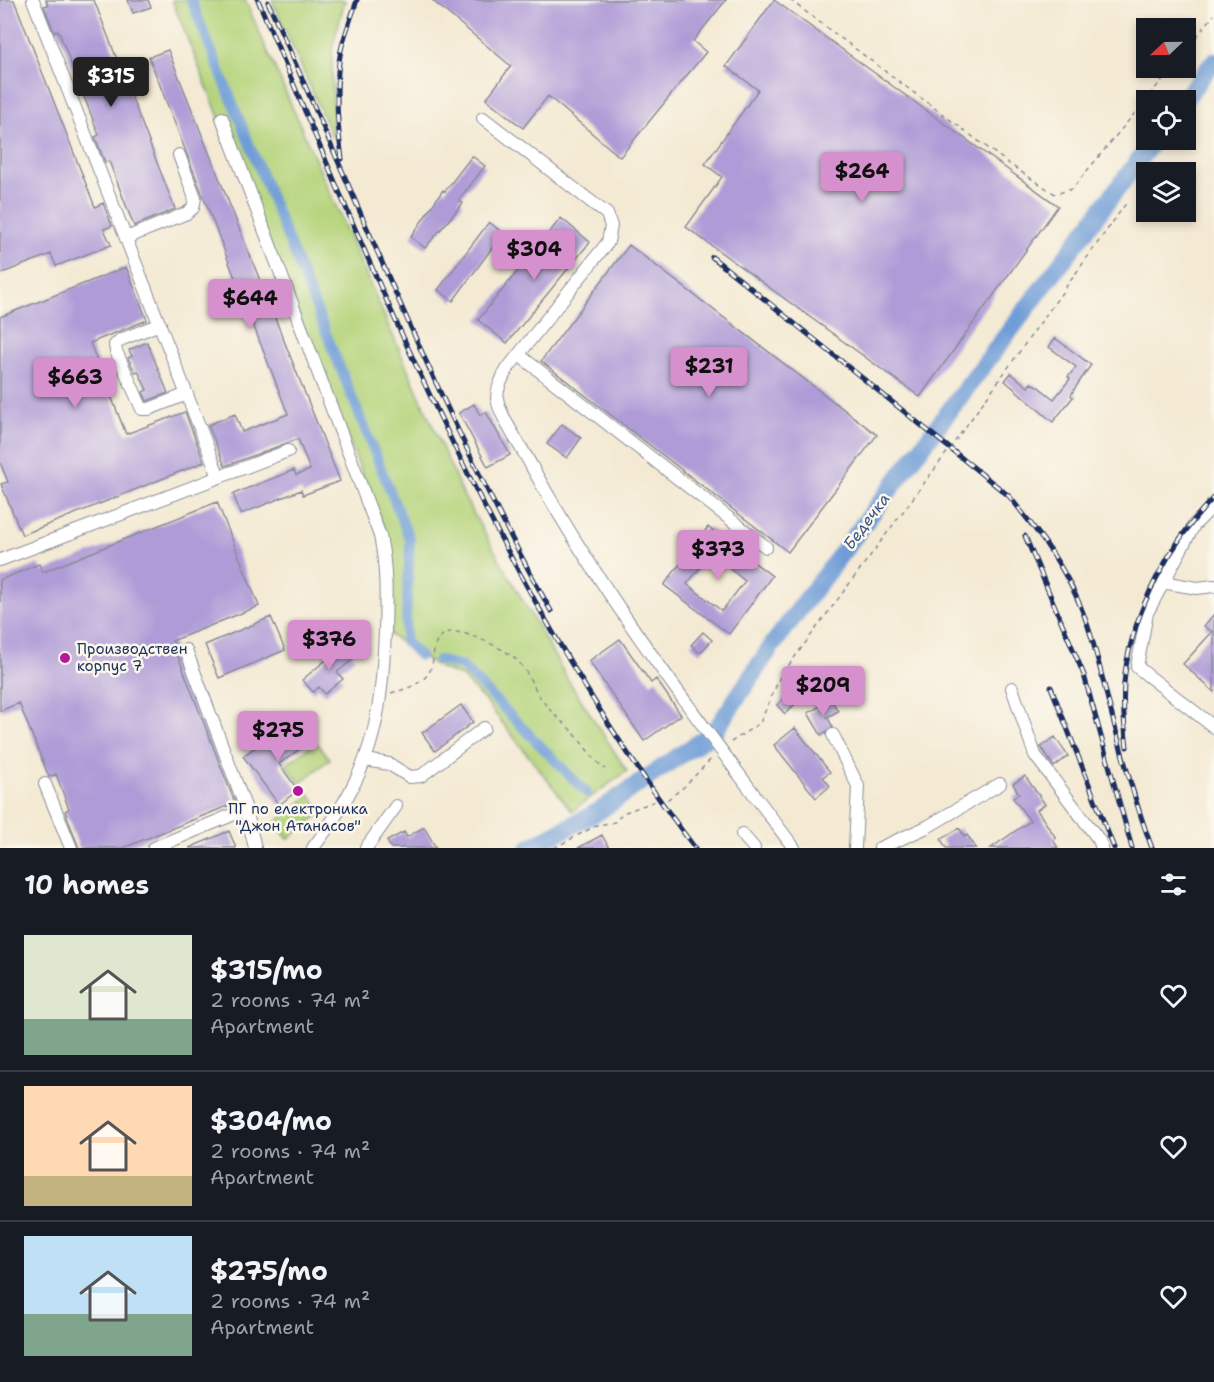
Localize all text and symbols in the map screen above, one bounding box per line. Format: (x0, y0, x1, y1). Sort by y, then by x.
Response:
north arrow (1136, 18, 1196, 78)
map controls (1136, 18, 1196, 222)
pin: $315 (75, 57, 147, 108)
text: $315 (87, 63, 135, 89)
button: locate (1136, 90, 1196, 150)
pin: $264 (826, 152, 898, 203)
text: $264 (835, 158, 889, 184)
button: layers (1136, 162, 1196, 222)
pin: $304 (498, 230, 570, 281)
text: $304 (506, 236, 562, 262)
pin: $644 (214, 279, 286, 330)
text: $644 (222, 285, 278, 311)
pin: $231 (673, 347, 745, 398)
text: $231 (684, 353, 734, 379)
pin: $663 (39, 358, 111, 409)
text: $663 (47, 364, 103, 390)
water label: Бедечка (838, 489, 894, 554)
pin: $373 (682, 530, 754, 581)
text: $373 (691, 536, 745, 562)
pin: $376 (293, 620, 365, 671)
text: $376 (302, 626, 356, 652)
place label: Производствeн корпус 7 (77, 639, 188, 676)
marker: Производствeн корпус 7 (58, 651, 72, 665)
pin: $209 (787, 666, 859, 717)
text: $209 (796, 672, 850, 698)
pin: $275 (242, 711, 314, 762)
text: $275 (252, 717, 304, 743)
marker: ПГ по електроника "Джон Атанасов" (291, 784, 305, 798)
place label: ПГ по електроника "Джон Атанасов" (228, 799, 368, 836)
text: 10 homes (24, 867, 149, 902)
icon: filters (1157, 868, 1190, 901)
text: $315/mo (210, 952, 323, 987)
icon: home (72, 959, 144, 1031)
icon: heart (1157, 979, 1190, 1012)
text: 2 rooms · 74 m² (210, 987, 370, 1013)
text: Apartment (210, 1013, 314, 1039)
text: $304/mo (210, 1103, 332, 1138)
icon: home (72, 1110, 144, 1182)
icon: heart (1157, 1130, 1190, 1163)
text: 2 rooms · 74 m² (210, 1138, 370, 1164)
text: Apartment (210, 1164, 314, 1190)
text: $275/mo (210, 1253, 328, 1288)
icon: home (72, 1260, 144, 1332)
icon: heart (1157, 1280, 1190, 1313)
text: 2 rooms · 74 m² (210, 1288, 370, 1314)
text: Apartment (210, 1314, 314, 1340)

